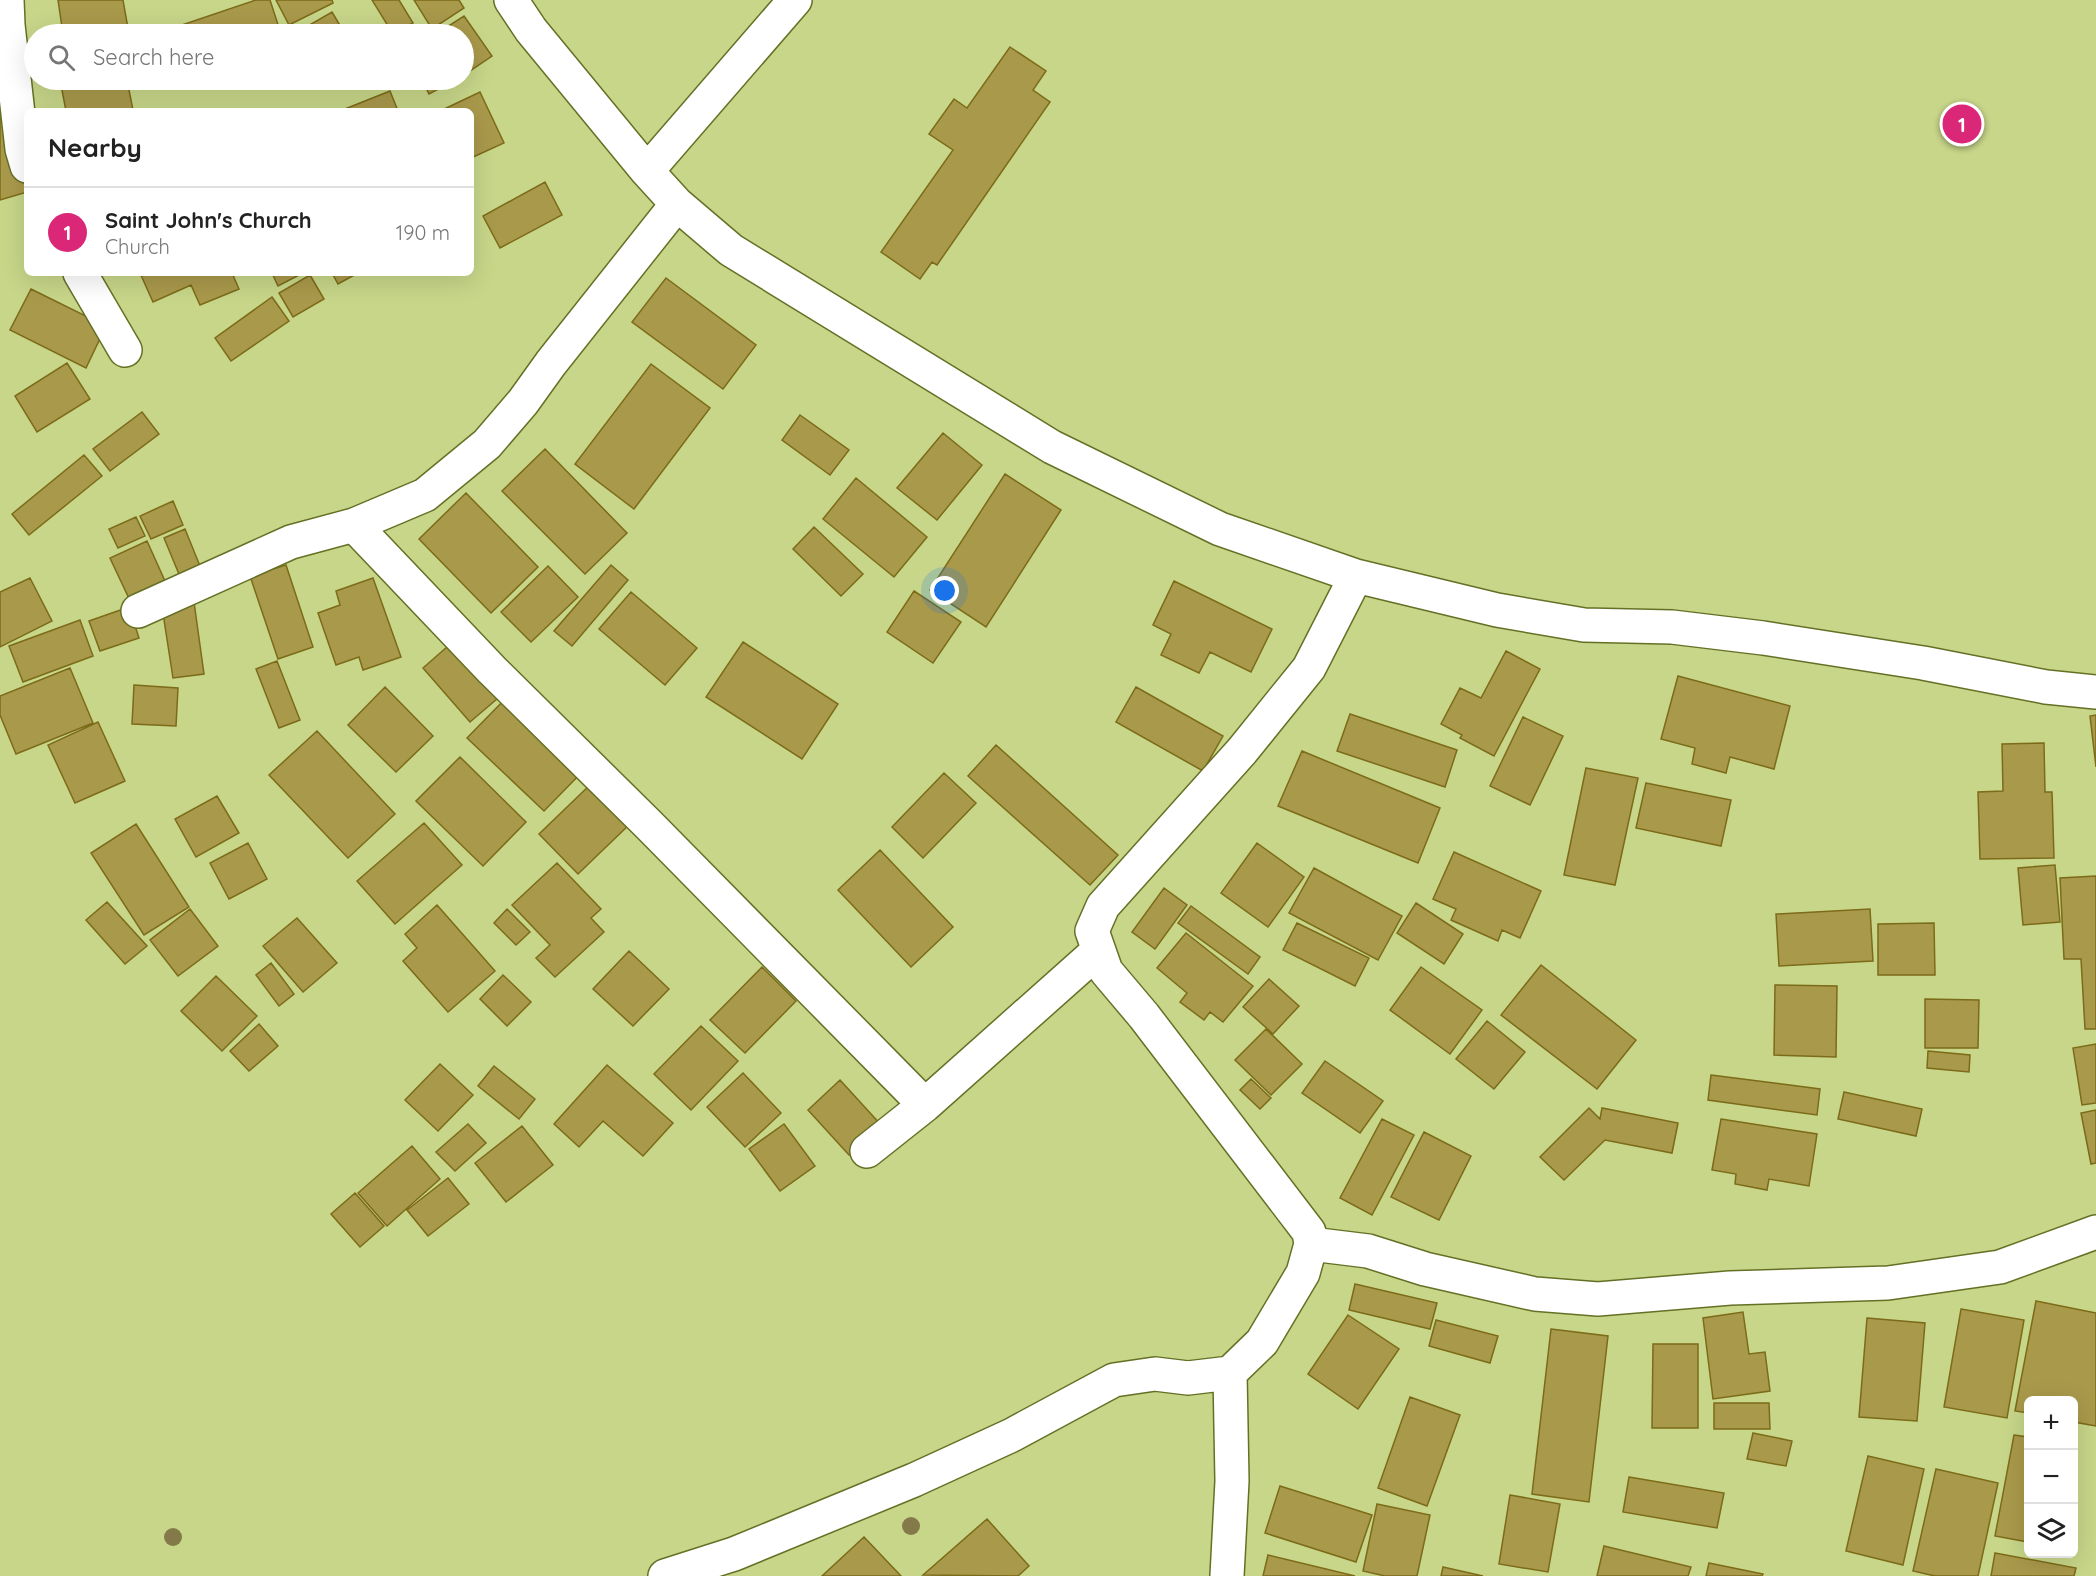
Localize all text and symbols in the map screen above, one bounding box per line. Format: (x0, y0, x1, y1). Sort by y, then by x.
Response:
search box (24, 24, 474, 90)
icon: search (45, 41, 78, 74)
text: Search here (93, 43, 214, 71)
pin: 1 (1942, 102, 1982, 146)
text: Nearby (48, 131, 142, 164)
text: Saint John's Church (105, 206, 312, 234)
text: 1 (64, 220, 71, 245)
text: 190 m (396, 220, 450, 245)
text: Church (105, 234, 170, 259)
your location (930, 576, 959, 605)
map controls (2024, 1396, 2078, 1558)
button: + (2024, 1396, 2078, 1450)
button: − (2024, 1450, 2078, 1504)
button: layers (2024, 1504, 2078, 1558)

